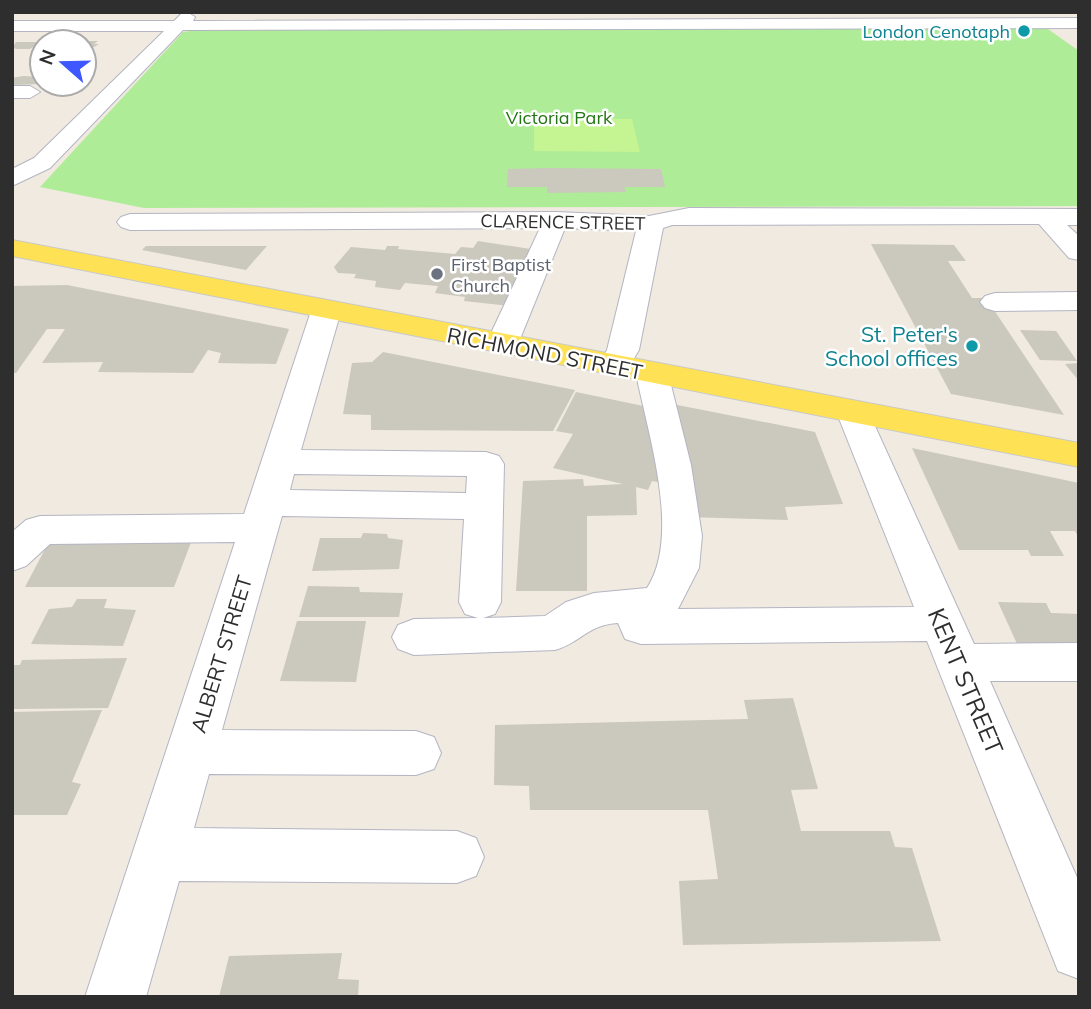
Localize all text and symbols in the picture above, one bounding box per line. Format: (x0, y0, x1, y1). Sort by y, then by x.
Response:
place label: London Cenotaph (862, 20, 1010, 43)
marker: London Cenotaph (1016, 23, 1032, 39)
north arrow (28, 28, 98, 98)
text: N (33, 46, 61, 68)
park label: Victoria Park (506, 106, 613, 129)
street label: CLARENCE STREET (480, 209, 646, 235)
place label: First Baptist Church (451, 253, 551, 297)
marker: First Baptist Church (429, 266, 445, 282)
street label: RICHMOND STREET (445, 321, 645, 385)
place label: St. Peter's School offices (825, 321, 958, 371)
marker: St. Peter's School offices (964, 338, 980, 354)
street label: ALBERT STREET (185, 572, 257, 736)
street label: KENT STREET (922, 603, 1011, 759)

